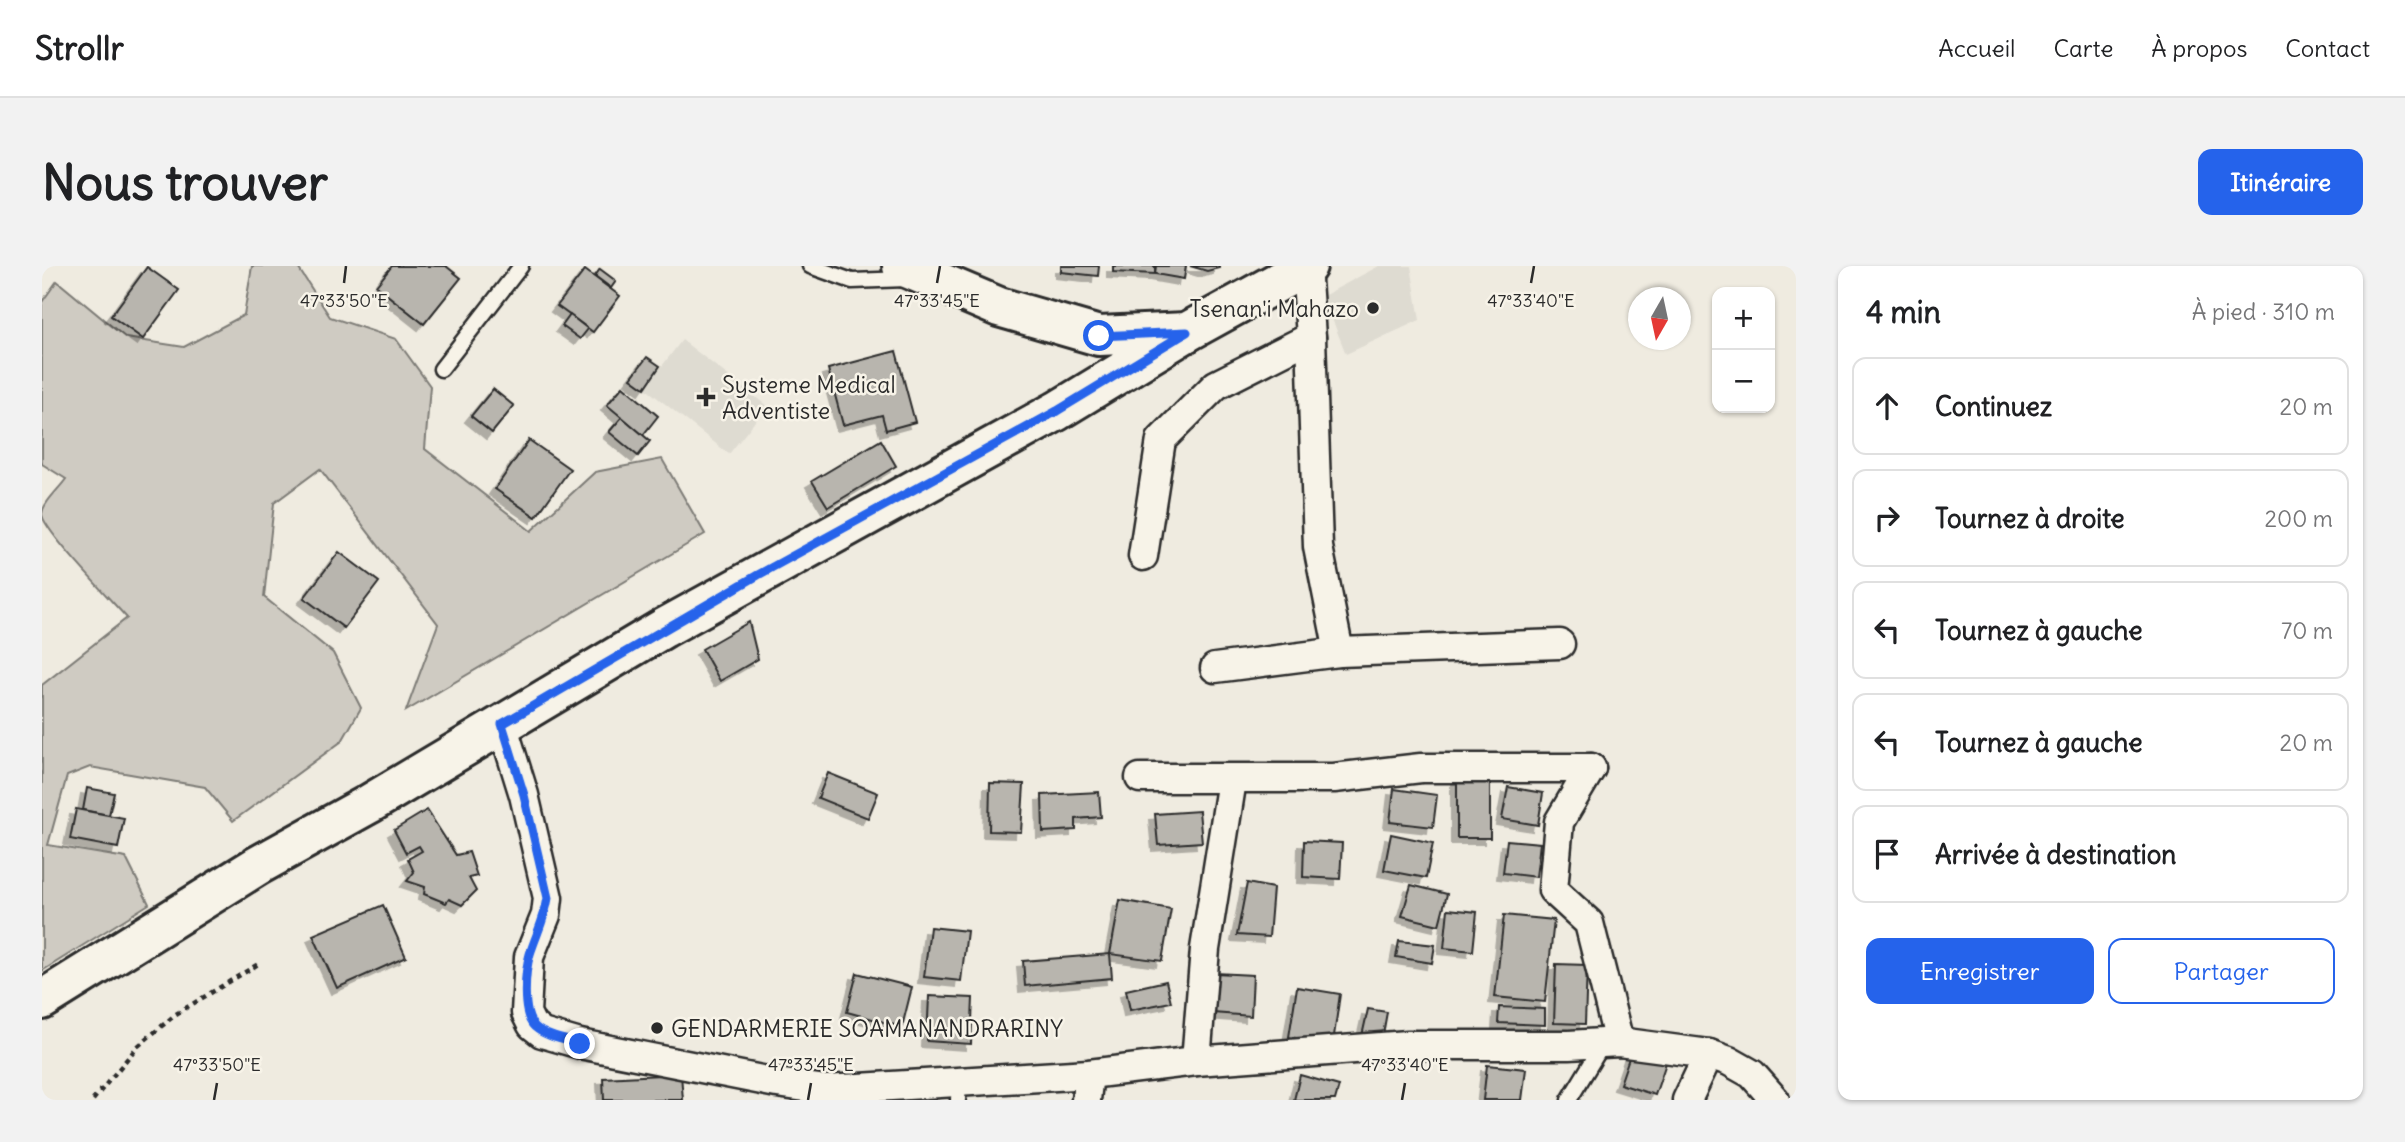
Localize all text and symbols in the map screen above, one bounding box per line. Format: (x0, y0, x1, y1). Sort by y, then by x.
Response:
text: Strollr (35, 27, 124, 69)
text: Accueil (1938, 33, 2015, 63)
text: Carte (2053, 33, 2113, 63)
text: À propos (2151, 33, 2247, 63)
text: Contact (2285, 33, 2370, 63)
button: Itinéraire (2198, 149, 2363, 215)
text: Nous trouver (42, 152, 328, 213)
north arrow (1628, 287, 1691, 350)
map controls (1712, 287, 1775, 413)
button: + (1712, 287, 1775, 350)
text: 47°33'50"E (300, 289, 388, 312)
text: 47°33'45"E (894, 289, 980, 312)
text: 47°33'40"E (1487, 289, 1575, 312)
text: 4 min (1866, 293, 1941, 331)
place label: Tsenan'i Mahazo (1190, 294, 1359, 323)
text: À pied · 310 m (2192, 297, 2335, 326)
marker: Tsenan'i Mahazo (1365, 300, 1381, 316)
route start (1083, 320, 1114, 351)
button: − (1712, 350, 1775, 413)
place label: Systeme Medical Adventiste (722, 370, 896, 425)
marker: Systeme Medical Adventiste (696, 387, 716, 407)
icon: ahead (1868, 387, 1906, 425)
text: Continuez (1935, 390, 2052, 423)
text: 20 m (2280, 392, 2333, 421)
icon: right (1868, 499, 1906, 537)
text: Tournez à droite (1935, 502, 2125, 535)
text: 200 m (2264, 504, 2333, 533)
icon: left (1868, 611, 1906, 649)
text: Tournez à gauche (1935, 614, 2143, 647)
text: 70 m (2281, 616, 2333, 645)
icon: left (1868, 723, 1906, 761)
text: Tournez à gauche (1935, 726, 2143, 759)
text: 20 m (2280, 728, 2333, 757)
icon: arrive (1868, 835, 1906, 873)
text: Arrivée à destination (1935, 838, 2176, 871)
button: Enregistrer (1866, 938, 2094, 1004)
button: Partager (2108, 938, 2335, 1004)
place label: GENDARMERIE SOAMANANDRARINY (671, 1014, 1063, 1043)
marker: GENDARMERIE SOAMANANDRARINY (649, 1020, 665, 1036)
route end (564, 1028, 595, 1059)
text: 47°33'50"E (173, 1053, 261, 1076)
text: 47°33'45"E (768, 1053, 854, 1076)
text: 47°33'40"E (1361, 1053, 1449, 1076)

